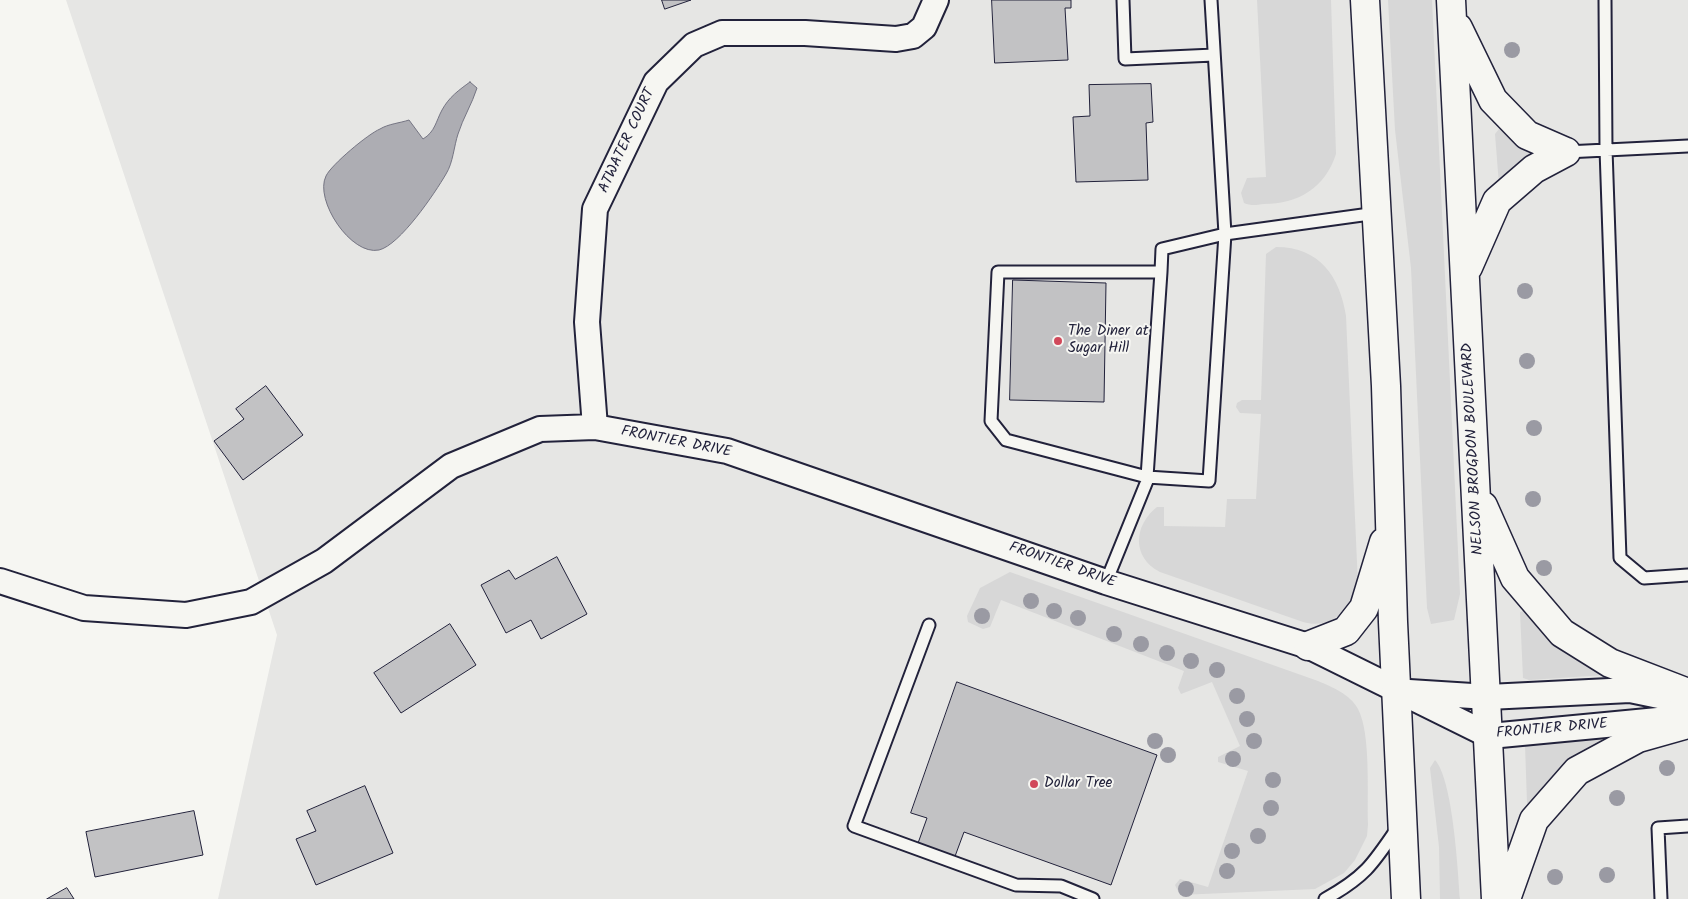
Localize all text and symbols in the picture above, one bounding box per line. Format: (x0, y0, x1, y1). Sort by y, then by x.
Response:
street label: ATWATER COURT (596, 86, 660, 196)
place label: The Diner at Sugar Hill (1068, 323, 1149, 358)
marker: The Diner at Sugar Hill (1052, 335, 1064, 347)
street label: NELSON BROGDON BOULEVARD (1459, 342, 1489, 556)
street label: FRONTIER DRIVE (619, 423, 733, 463)
street label: FRONTIER DRIVE (1006, 539, 1118, 593)
street label: FRONTIER DRIVE (1495, 716, 1609, 744)
place label: Dollar Tree (1044, 775, 1112, 793)
marker: Dollar Tree (1028, 778, 1040, 790)

